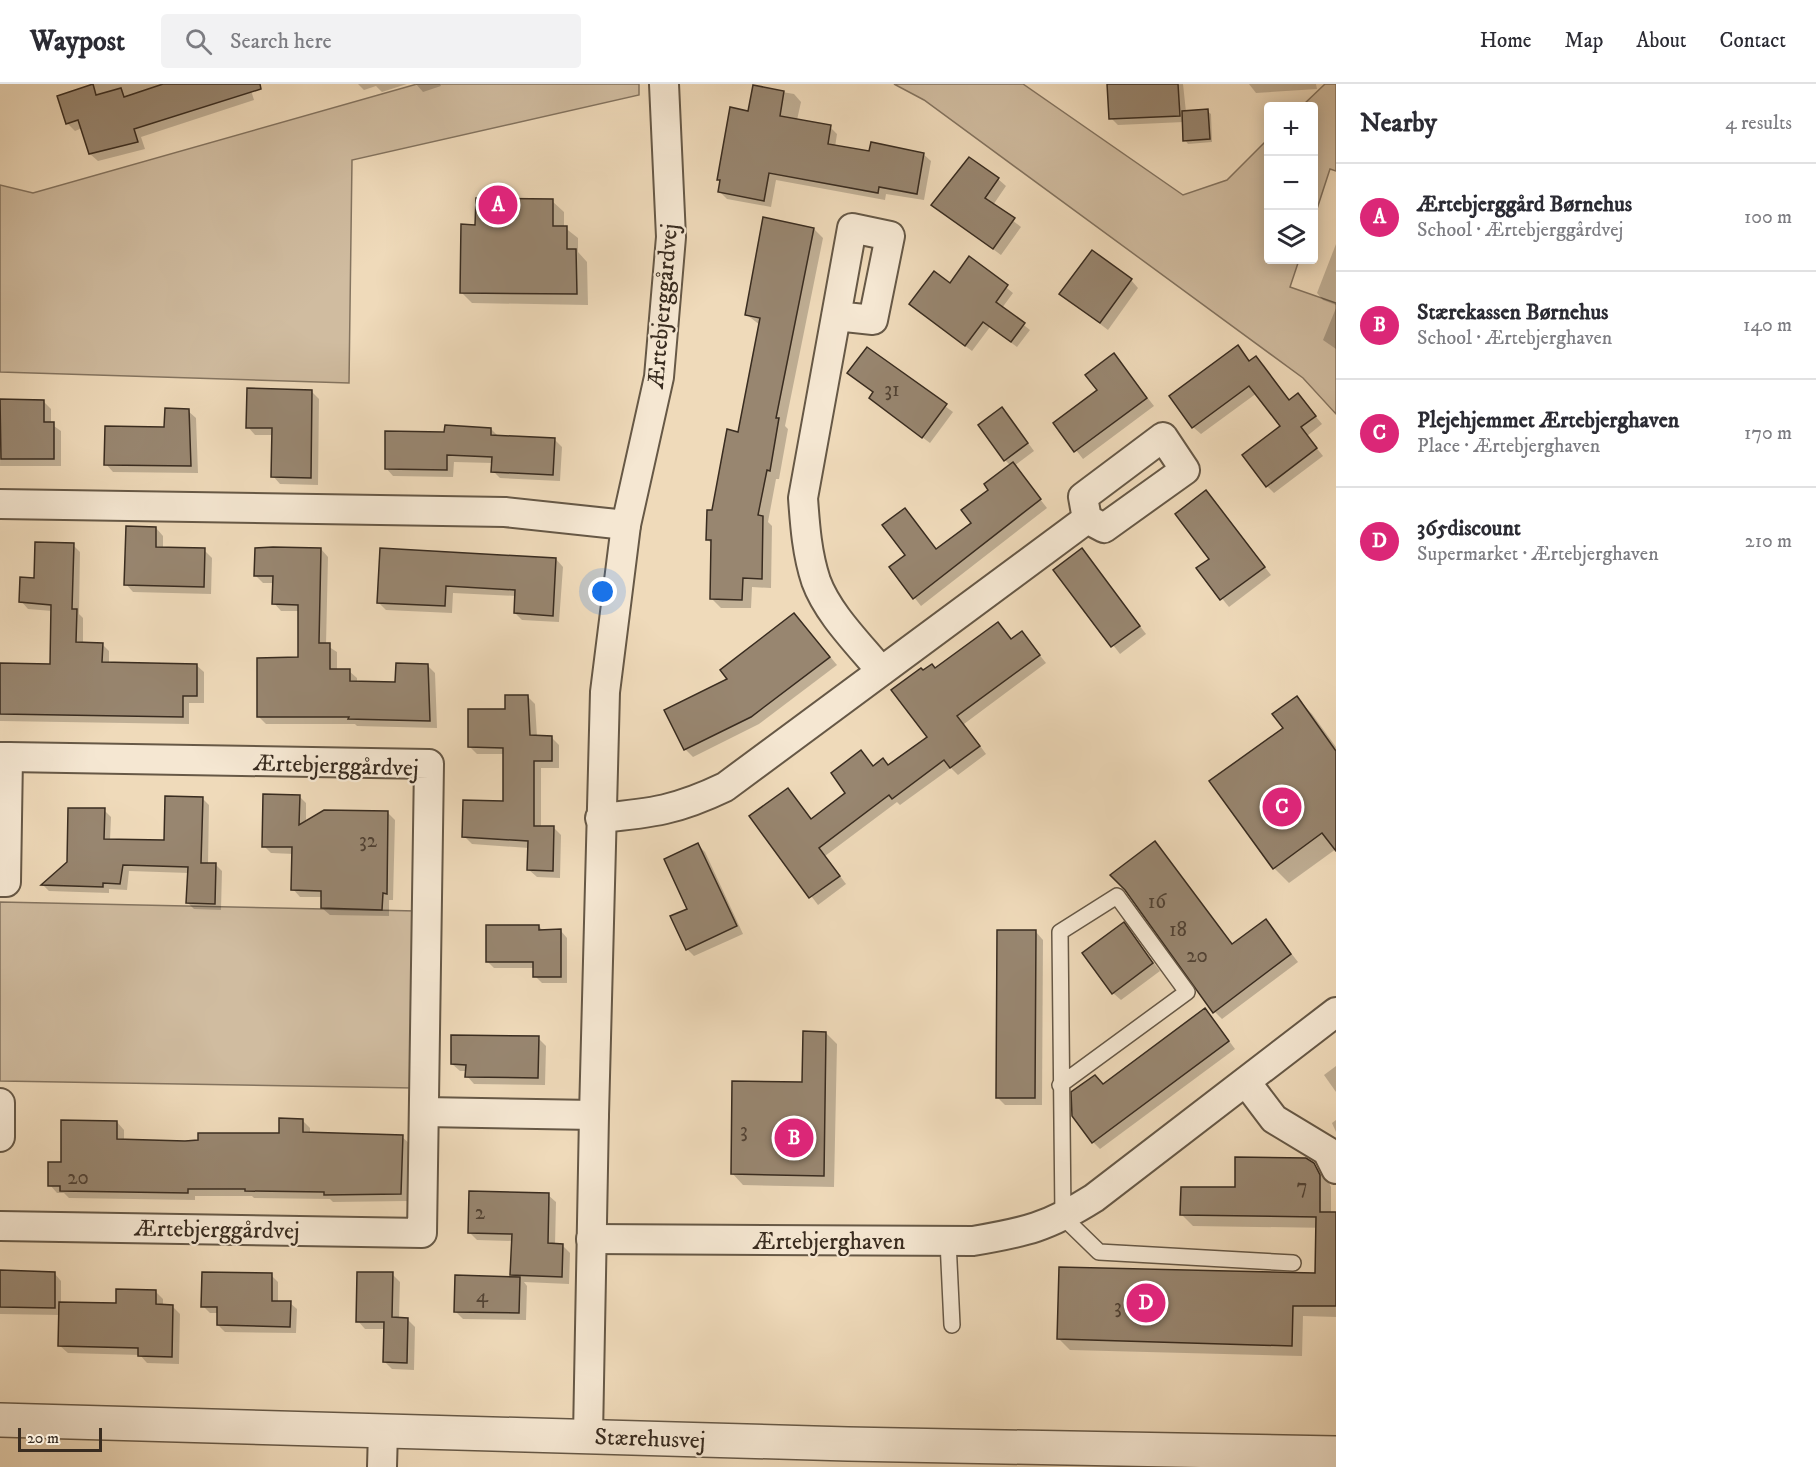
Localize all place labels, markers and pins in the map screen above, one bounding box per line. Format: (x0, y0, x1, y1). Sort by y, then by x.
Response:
pin: A (478, 182, 518, 228)
pin: C (1262, 784, 1302, 830)
pin: B (774, 1116, 814, 1160)
pin: D (1126, 1280, 1166, 1326)

